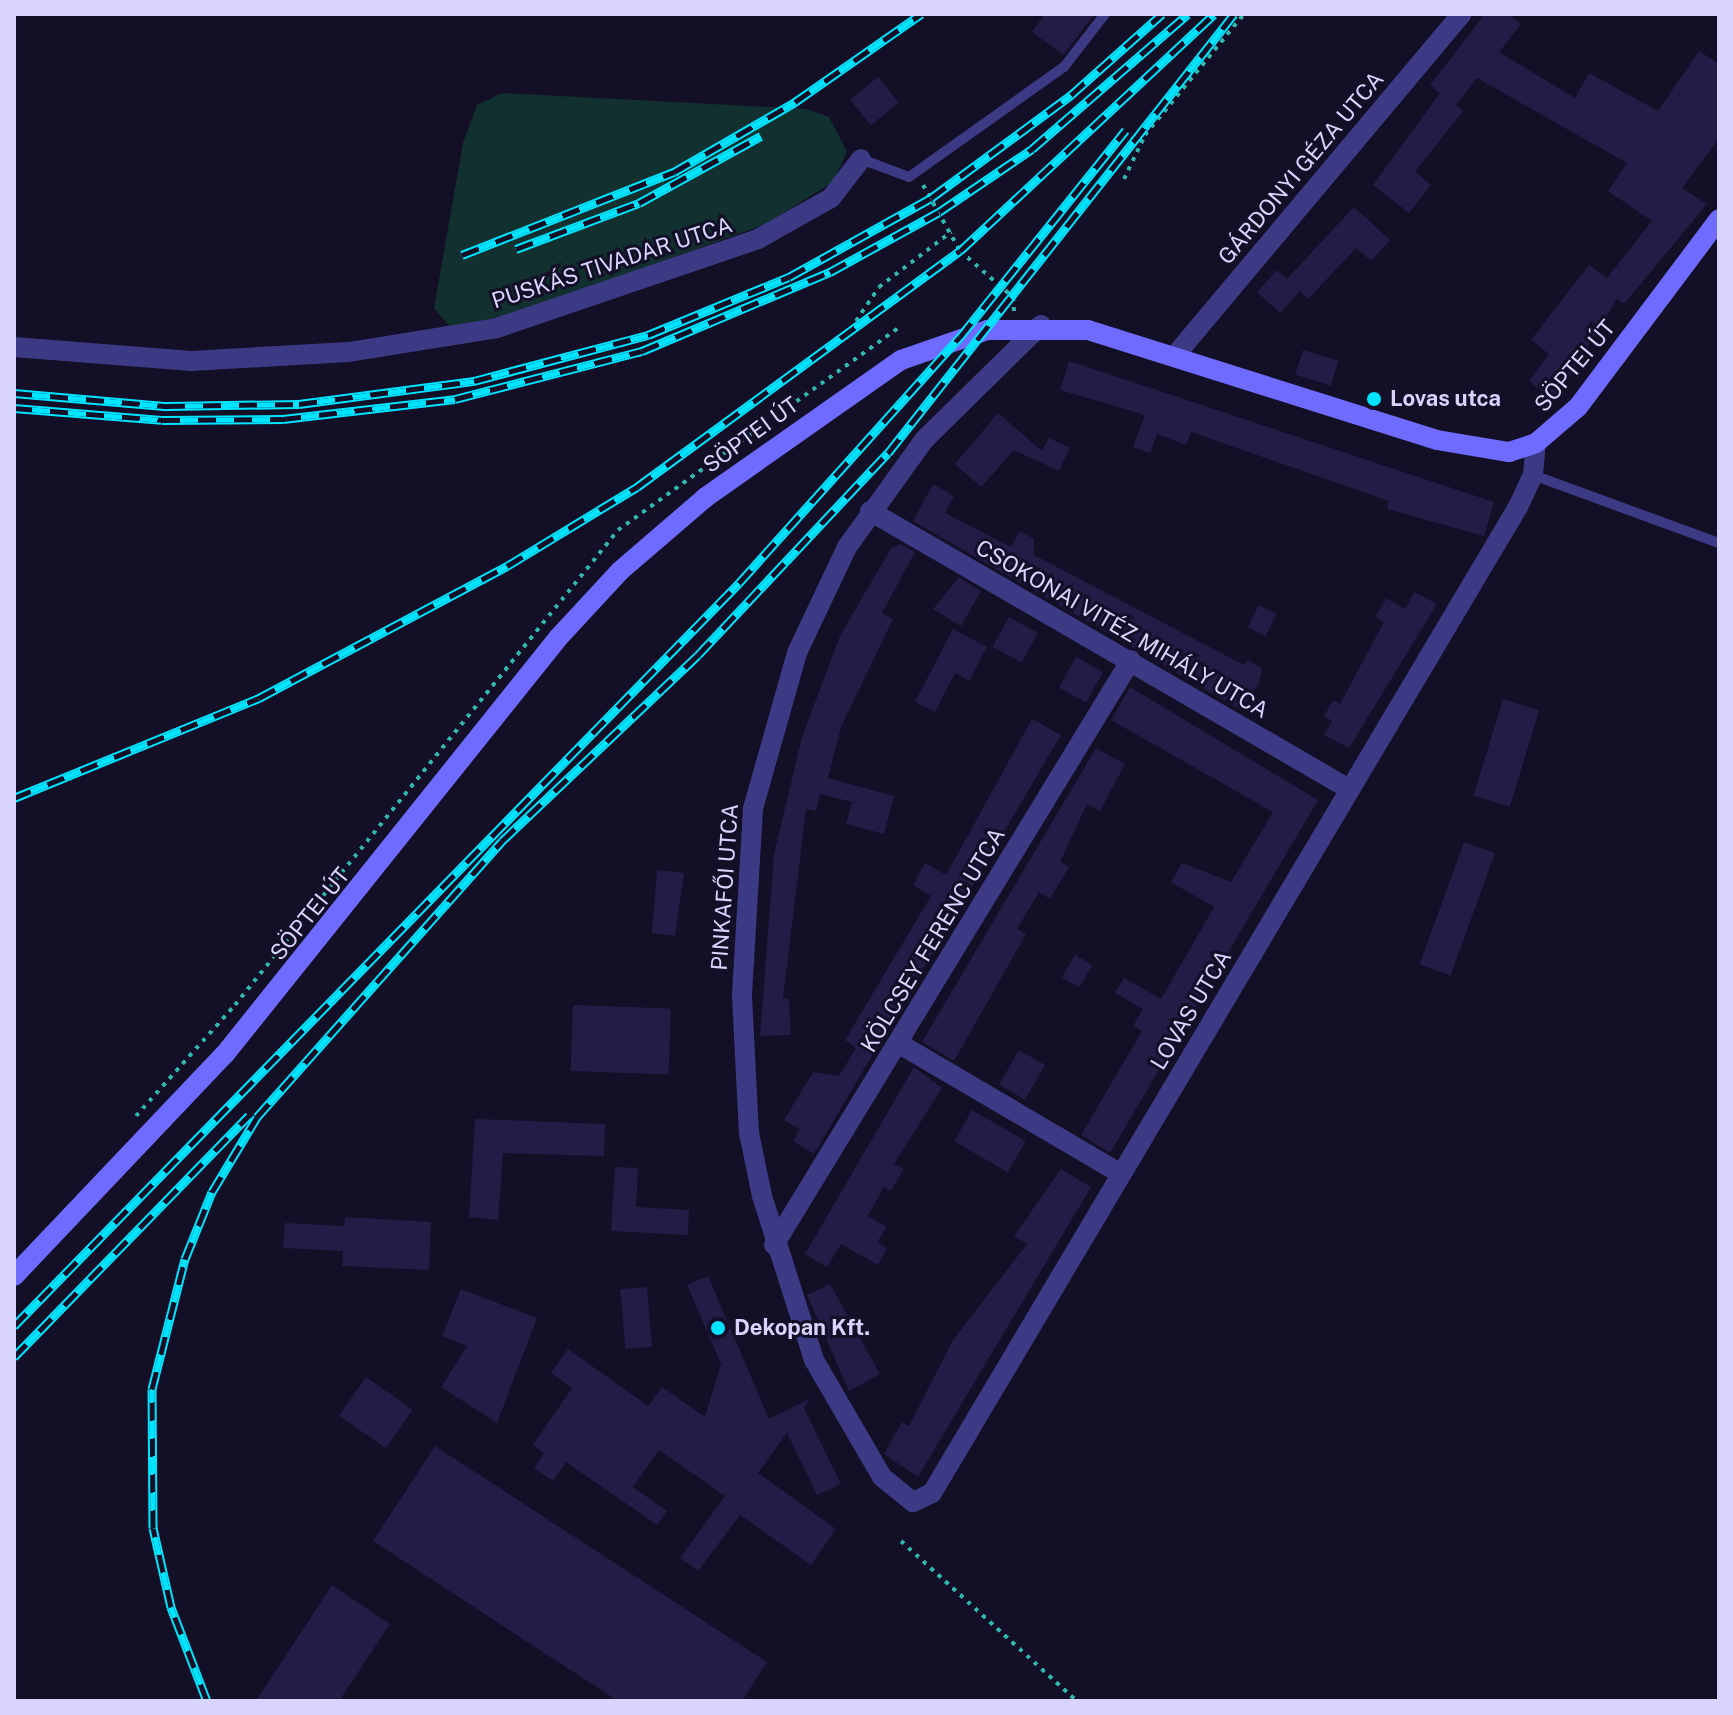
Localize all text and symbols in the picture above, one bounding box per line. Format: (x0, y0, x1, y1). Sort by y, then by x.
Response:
street label: GÁRDONYI GÉZA UTCA (1213, 66, 1389, 270)
street label: PUSKÁS TIVADAR UTCA (488, 212, 736, 314)
street label: SÖPTEI ÚT (1529, 315, 1621, 417)
place label: Lovas utca (1390, 386, 1501, 412)
marker: Lovas utca (1365, 390, 1383, 408)
street label: SÖPTEI ÚT (698, 392, 804, 478)
street label: CSOKONAI VITÉZ MIHÁLY UTCA (971, 534, 1273, 724)
street label: PINKAFŐI UTCA (706, 803, 744, 971)
street label: KÖLCSEY FERENC UTCA (855, 823, 1011, 1057)
street label: SÖPTEI ÚT (265, 862, 355, 966)
street label: LOVAS UTCA (1145, 946, 1237, 1074)
place label: Dekopan Kft. (734, 1315, 870, 1341)
marker: Dekopan Kft. (709, 1319, 727, 1337)

